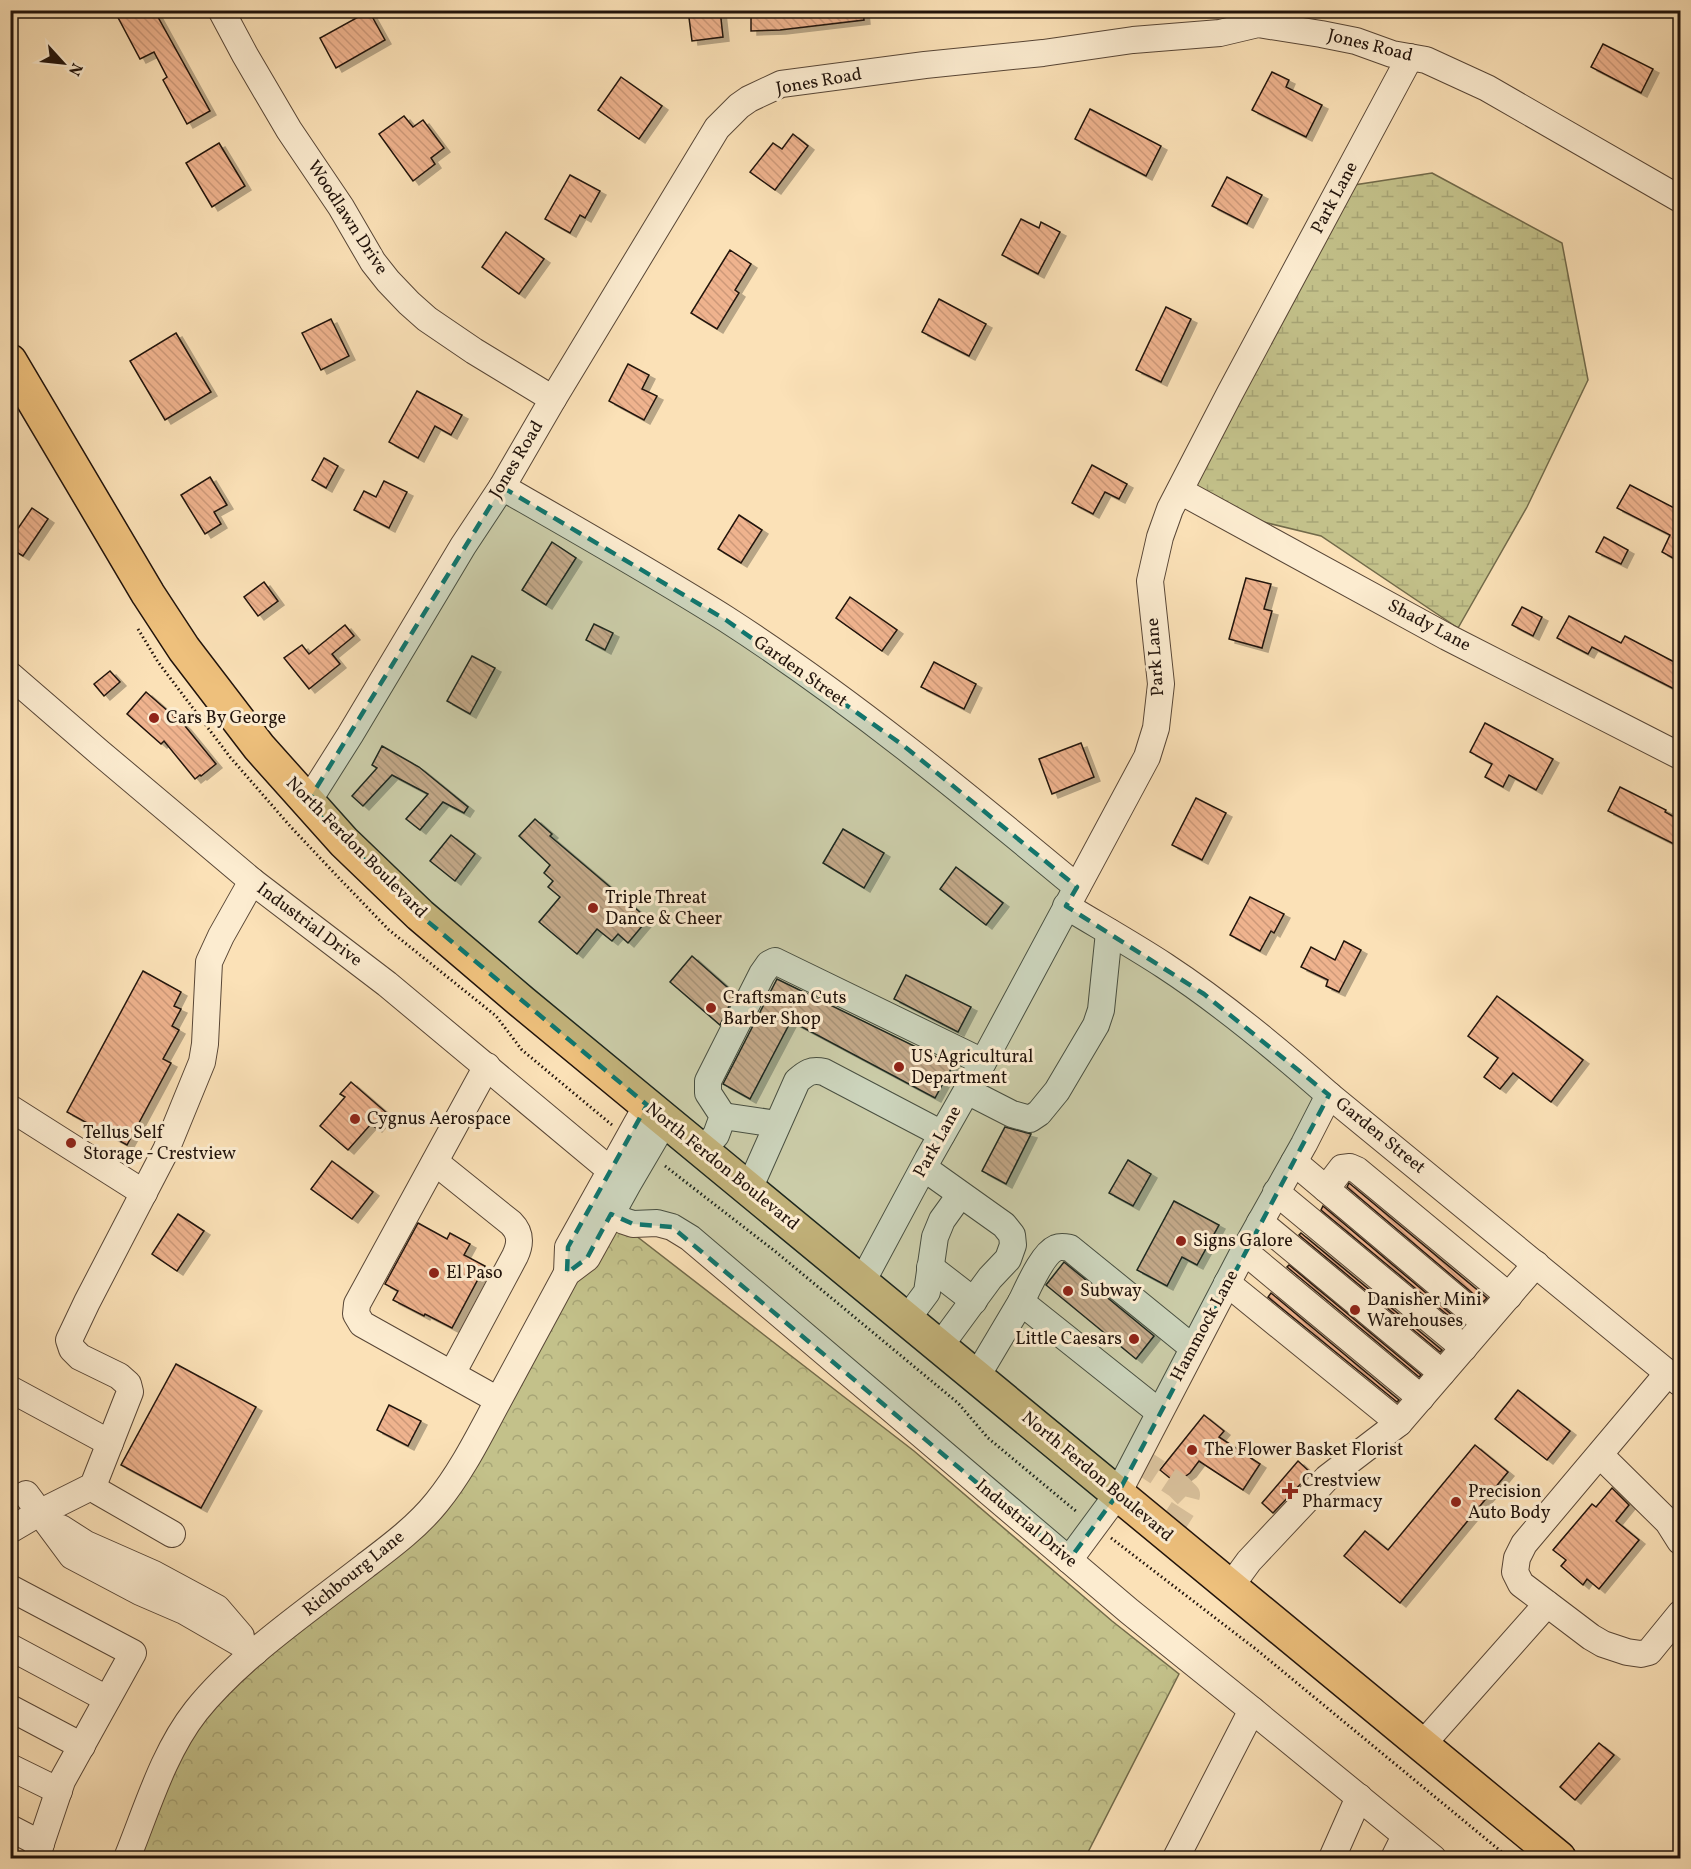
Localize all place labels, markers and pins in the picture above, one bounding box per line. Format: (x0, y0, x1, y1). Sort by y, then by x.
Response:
place label: Cars By George (166, 706, 286, 731)
marker: Cars By George (147, 711, 161, 725)
place label: Triple Threat Dance & Cheer (605, 886, 723, 932)
marker: Triple Threat Dance & Cheer (586, 901, 600, 915)
place label: Craftsman Cuts Barber Shop (723, 986, 847, 1032)
marker: Craftsman Cuts Barber Shop (704, 1001, 718, 1015)
place label: US Agricultural Department (911, 1045, 1033, 1091)
marker: US Agricultural Department (892, 1060, 906, 1074)
place label: Cygnus Aerospace (367, 1107, 511, 1132)
marker: Cygnus Aerospace (348, 1112, 362, 1126)
place label: Tellus Self Storage - Crestview (83, 1121, 236, 1167)
marker: Tellus Self Storage - Crestview (64, 1136, 78, 1150)
place label: Signs Galore (1193, 1229, 1293, 1254)
marker: Signs Galore (1174, 1234, 1188, 1248)
place label: El Paso (446, 1261, 503, 1286)
marker: El Paso (427, 1266, 441, 1280)
place label: Subway (1080, 1279, 1142, 1304)
marker: Subway (1061, 1284, 1075, 1298)
place label: Danisher Mini Warehouses (1367, 1288, 1482, 1334)
marker: Danisher Mini Warehouses (1348, 1303, 1362, 1317)
place label: Little Caesars (1015, 1327, 1122, 1352)
marker: Little Caesars (1127, 1332, 1141, 1346)
place label: The Flower Basket Florist (1204, 1438, 1403, 1463)
marker: The Flower Basket Florist (1185, 1443, 1199, 1457)
place label: Crestview Pharmacy (1302, 1469, 1383, 1515)
place label: Precision Auto Body (1468, 1480, 1551, 1526)
marker: Crestview Pharmacy (1283, 1484, 1297, 1498)
marker: Precision Auto Body (1449, 1495, 1463, 1509)

